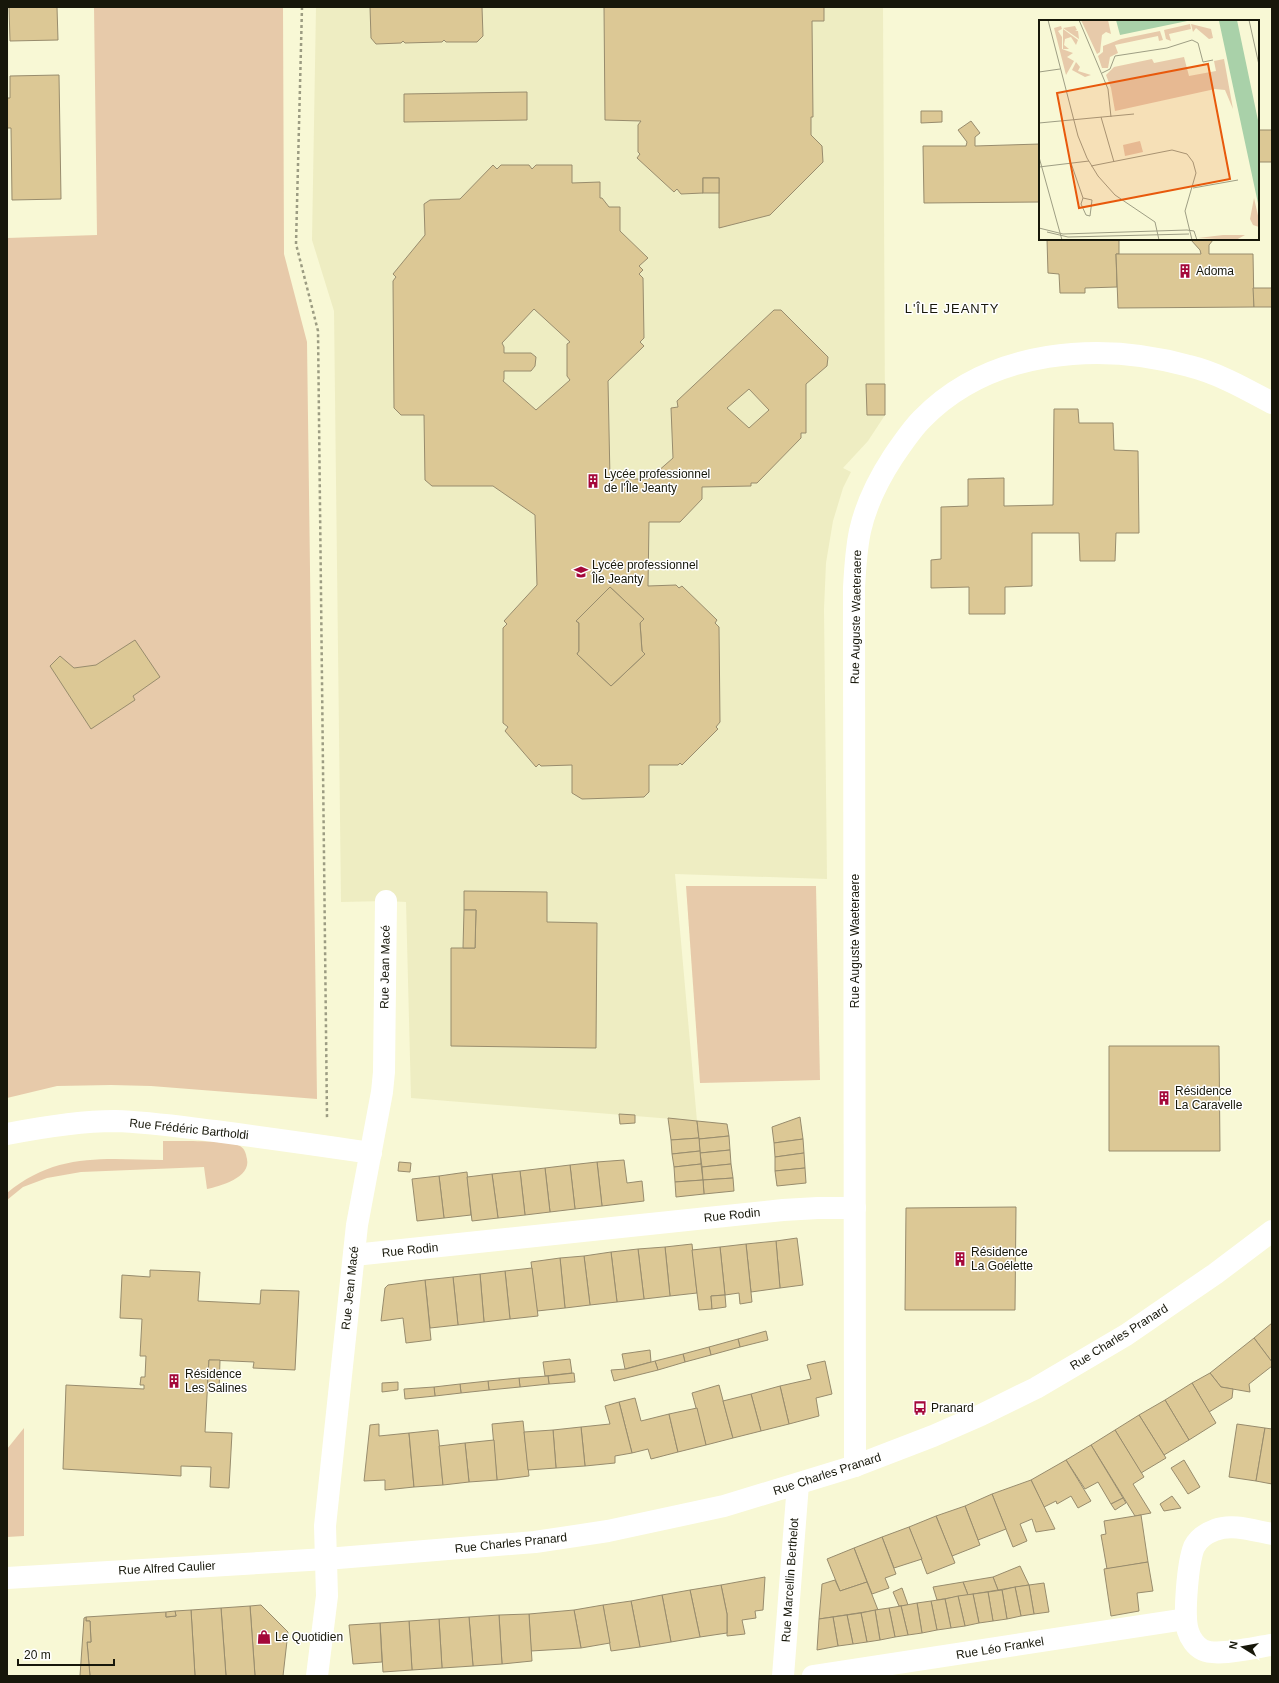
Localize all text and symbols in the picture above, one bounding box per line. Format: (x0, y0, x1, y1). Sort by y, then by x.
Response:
inset map (1039, 20, 1259, 240)
building icon: Adoma (1177, 263, 1193, 279)
place label: Adoma (1196, 264, 1234, 278)
district label: L'ÎLE JEANTY (905, 301, 999, 316)
place label: Lycée professionnel de l'Île Jeanty (604, 467, 710, 495)
building icon: Lycée professionnel de l'Île Jeanty (585, 473, 601, 489)
street label: Rue Auguste Waeteraere (848, 549, 864, 684)
place label: Lycée professionnel Île Jeanty (591, 558, 698, 586)
school or university icon: Lycée professionnel Île Jeanty (573, 564, 589, 580)
street label: Rue Auguste Waeteraere (848, 874, 862, 1008)
street label: Rue Jean Macé (377, 925, 393, 1009)
place label: Résidence La Caravelle (1175, 1084, 1243, 1112)
building icon: Résidence La Caravelle (1156, 1090, 1172, 1106)
street label: Rue Frédéric Bartholdi (129, 1116, 249, 1142)
street label: Rue Rodin (703, 1205, 761, 1225)
street label: Rue Rodin (381, 1240, 439, 1260)
street label: Rue Jean Macé (339, 1245, 361, 1331)
place label: Résidence La Goélette (971, 1245, 1033, 1273)
building icon: Résidence La Goélette (952, 1251, 968, 1267)
street label: Rue Charles Pranard (1067, 1301, 1171, 1373)
place label: Résidence Les Salines (185, 1367, 247, 1395)
building icon: Résidence Les Salines (166, 1373, 182, 1389)
bus stop icon: Pranard (912, 1400, 928, 1416)
place label: Pranard (931, 1401, 974, 1415)
street label: Rue Charles Pranard (771, 1450, 883, 1498)
street label: Rue Marcellin Berthelot (779, 1517, 801, 1643)
street label: Rue Charles Pranard (454, 1530, 568, 1556)
street label: Rue Alfred Caulier (118, 1558, 216, 1578)
north arrow (1223, 1627, 1263, 1667)
shop icon: Le Quotidien (256, 1629, 272, 1645)
place label: Le Quotidien (275, 1630, 343, 1644)
street label: Rue Léo Frankel (955, 1634, 1045, 1662)
text: N (1227, 1640, 1240, 1650)
scale bar (18, 1641, 114, 1667)
text: 20 m (24, 1648, 51, 1662)

